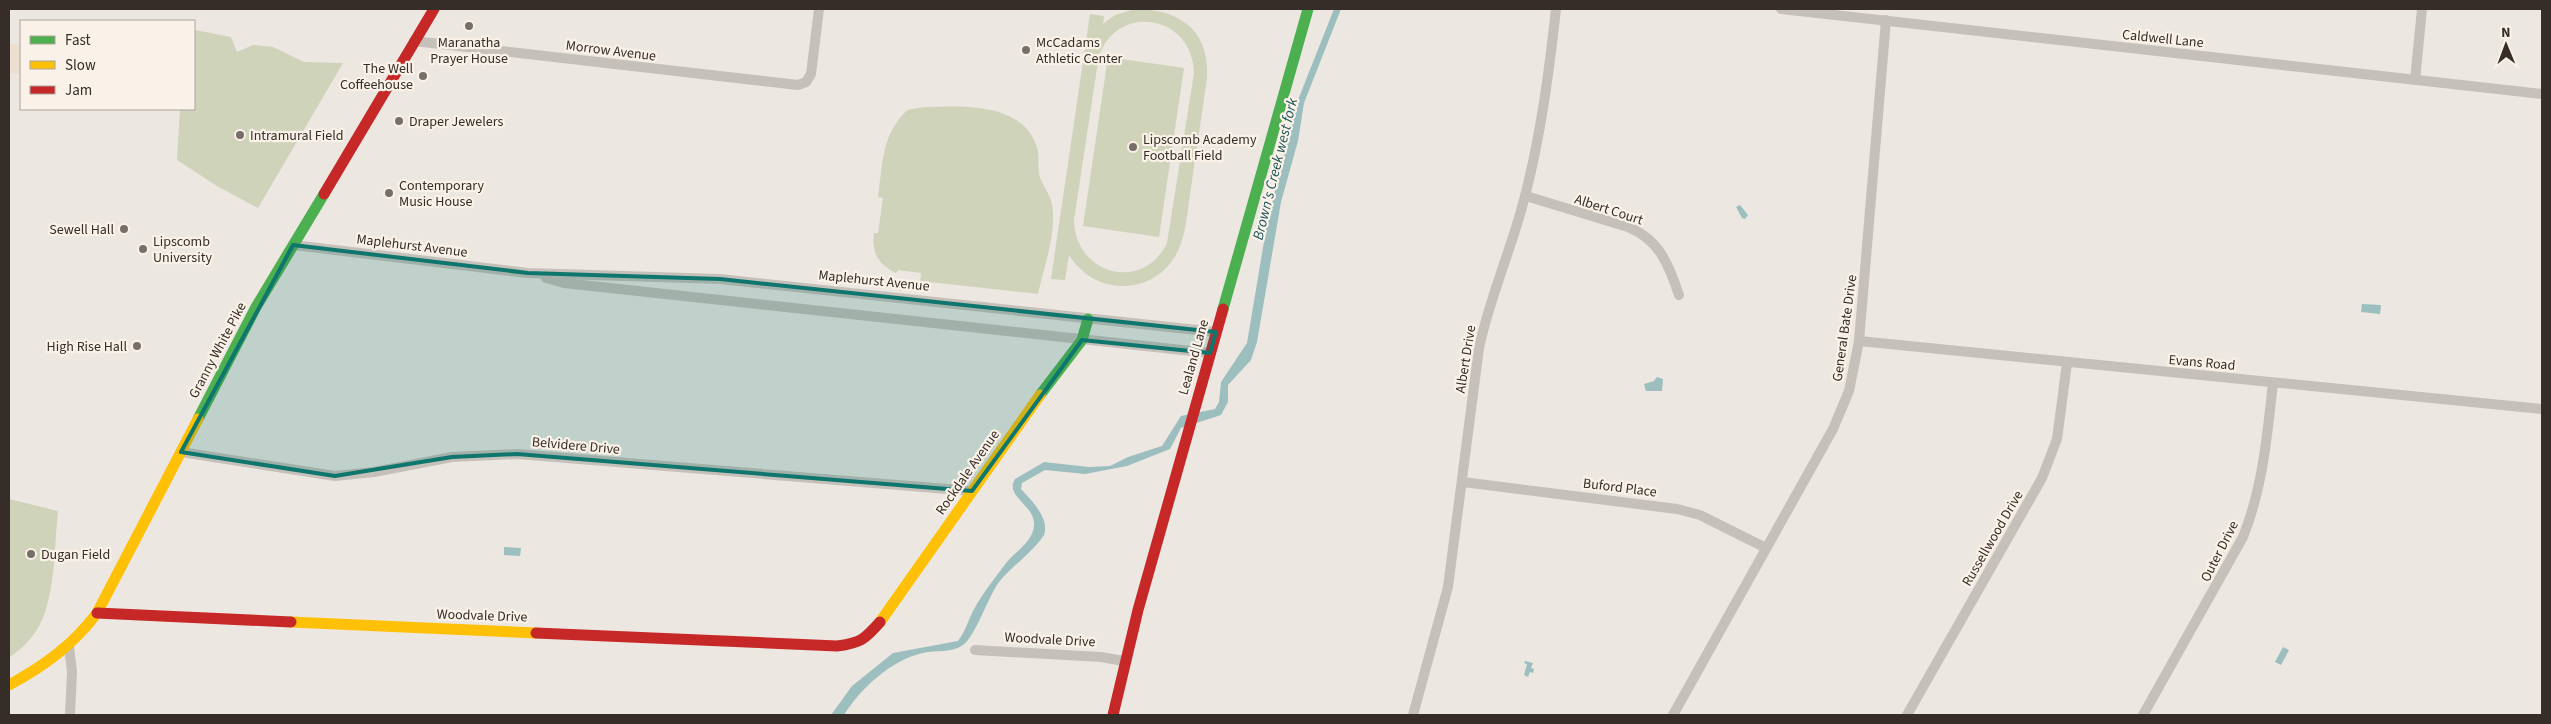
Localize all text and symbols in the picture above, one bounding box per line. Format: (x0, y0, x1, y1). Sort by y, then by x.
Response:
legend (20, 20, 195, 110)
marker: Maranatha Prayer House (463, 20, 475, 32)
north arrow (2481, 20, 2531, 70)
text: N (2501, 23, 2511, 43)
street label: Caldwell Lane (2121, 25, 2205, 53)
text: Fast (65, 30, 91, 51)
place label: Maranatha Prayer House (430, 33, 508, 69)
place label: McCadams Athletic Center (1036, 33, 1123, 69)
street label: Morrow Avenue (565, 36, 657, 66)
marker: McCadams Athletic Center (1020, 44, 1032, 56)
text: Slow (65, 55, 96, 76)
place label: The Well Coffeehouse (340, 59, 413, 95)
marker: The Well Coffeehouse (417, 70, 429, 82)
text: Jam (65, 80, 92, 101)
water label: Brown's Creek west fork (1248, 95, 1303, 242)
place label: Draper Jewelers (409, 112, 504, 132)
marker: Draper Jewelers (393, 115, 405, 127)
place label: Intramural Field (250, 126, 343, 146)
marker: Intramural Field (234, 129, 246, 141)
place label: Lipscomb Academy Football Field (1143, 130, 1257, 166)
marker: Lipscomb Academy Football Field (1127, 141, 1139, 153)
place label: Contemporary Music House (399, 176, 484, 212)
marker: Contemporary Music House (383, 187, 395, 199)
street label: Albert Court (1572, 189, 1646, 231)
place label: Sewell Hall (49, 220, 114, 240)
marker: Sewell Hall (118, 223, 130, 235)
street label: Maplehurst Avenue (355, 229, 469, 263)
place label: Lipscomb University (153, 232, 212, 268)
marker: Lipscomb University (137, 243, 149, 255)
street label: Maplehurst Avenue (817, 265, 931, 297)
street label: General Bate Drive (1828, 273, 1862, 383)
street label: Granny White Pike (184, 299, 252, 402)
street label: Lealand Lane (1174, 317, 1214, 397)
street label: Albert Drive (1451, 324, 1481, 395)
place label: High Rise Hall (47, 337, 127, 357)
marker: High Rise Hall (131, 340, 143, 352)
street label: Evans Road (2168, 350, 2236, 376)
street label: Rockdale Avenue (931, 426, 1005, 519)
street label: Belvidere Drive (531, 432, 621, 460)
street label: Buford Place (1582, 474, 1658, 502)
street label: Russellwood Drive (1957, 487, 2028, 590)
street label: Outer Drive (2196, 517, 2244, 586)
place label: Dugan Field (41, 545, 110, 565)
marker: Dugan Field (25, 548, 37, 560)
street label: Woodvale Drive (436, 604, 528, 628)
street label: Woodvale Drive (1004, 628, 1096, 652)

